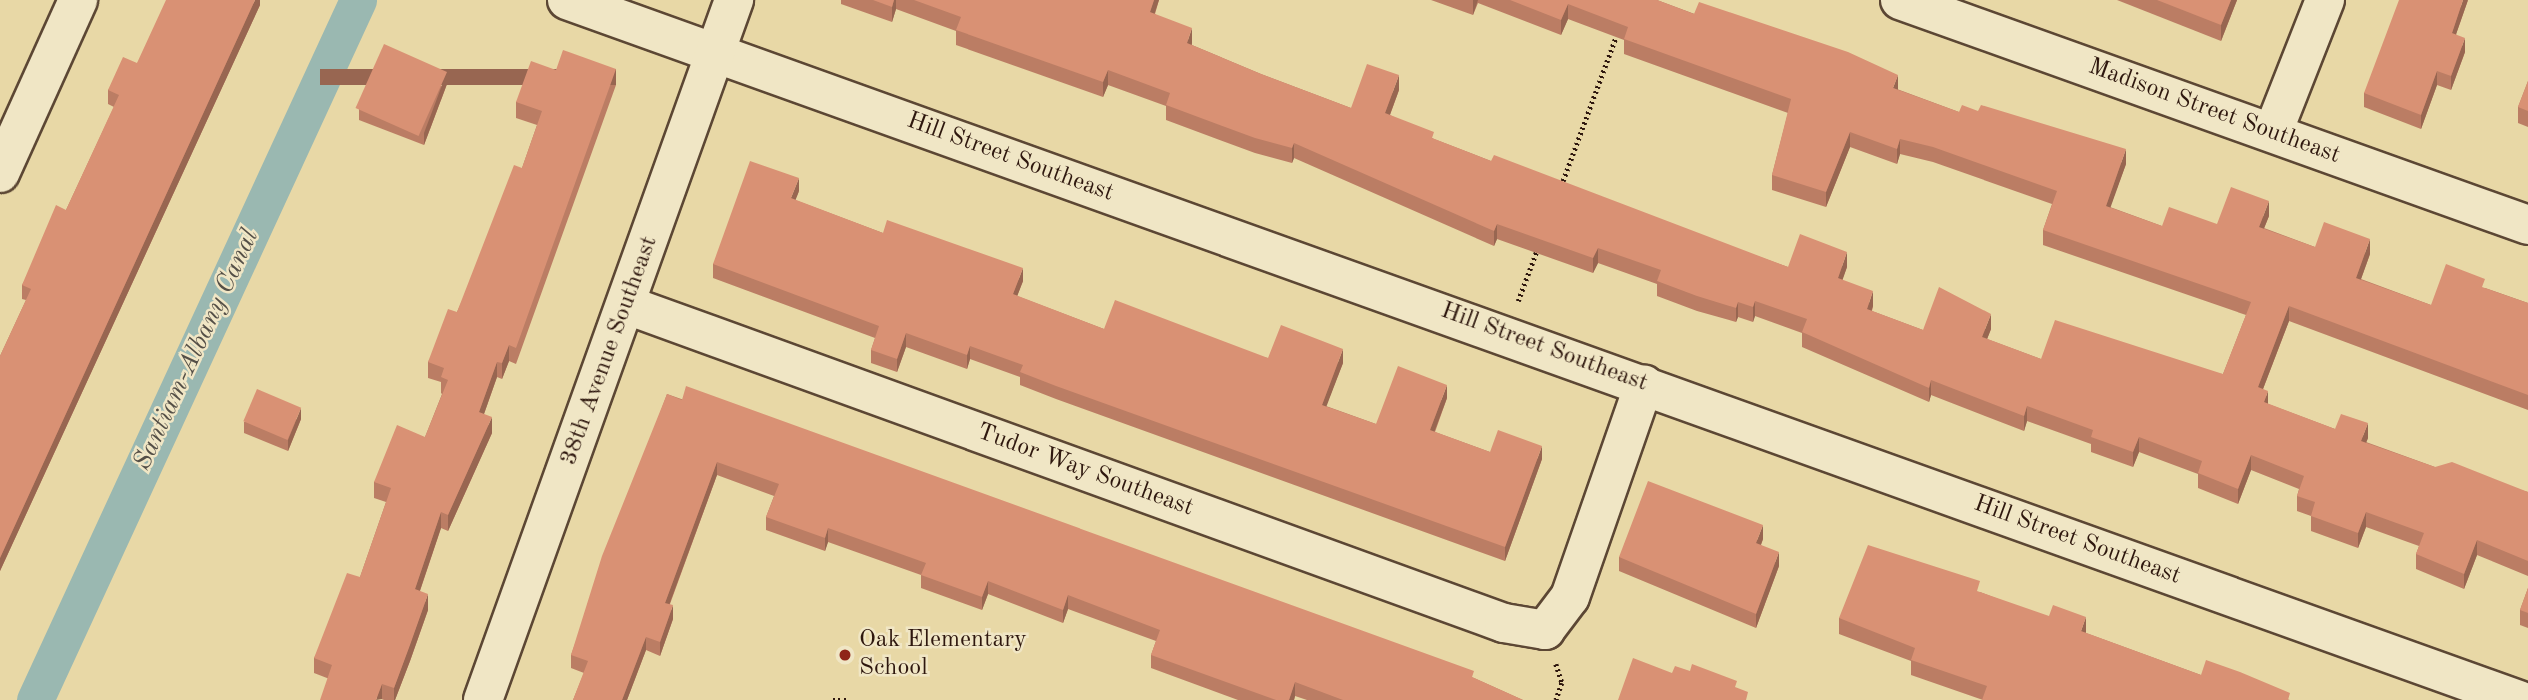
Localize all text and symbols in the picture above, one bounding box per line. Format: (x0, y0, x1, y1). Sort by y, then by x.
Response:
street label: Madison Street Southeast (2084, 53, 2344, 171)
street label: Hill Street Southeast (903, 107, 1117, 209)
water label: Santiam-Albany Canal (127, 224, 267, 476)
street label: 38th Avenue Southeast (555, 233, 665, 469)
street label: Hill Street Southeast (1437, 297, 1651, 399)
street label: Tudor Way Southeast (973, 418, 1197, 524)
street label: Hill Street Southeast (1970, 490, 2184, 592)
place label: Oak Elementary School (859, 627, 1027, 683)
marker: Oak Elementary School (837, 647, 853, 663)

